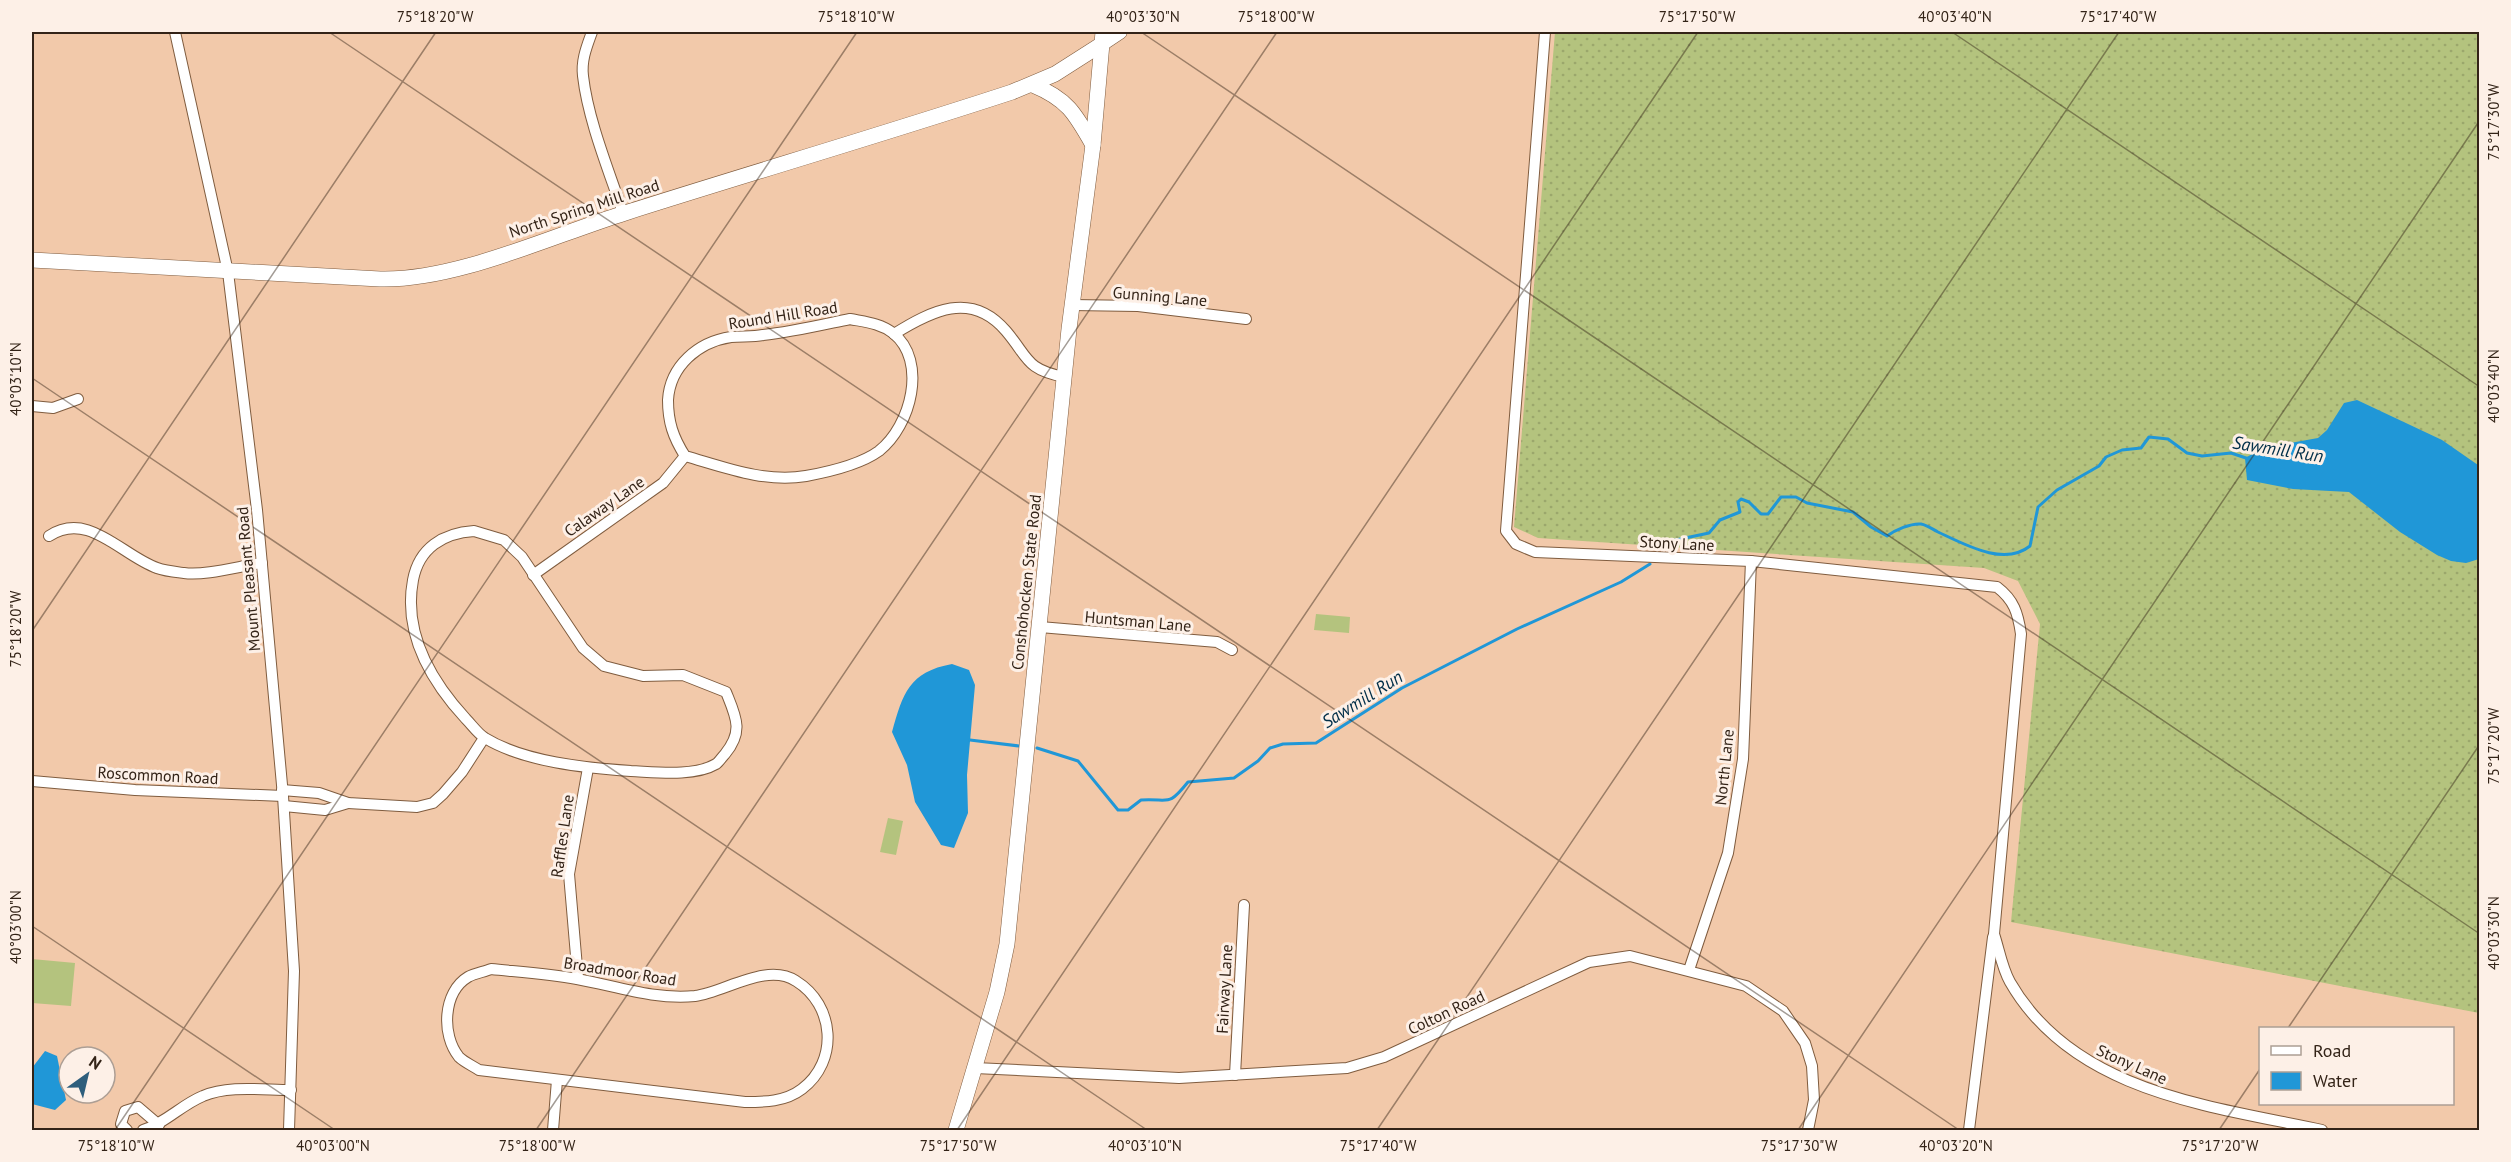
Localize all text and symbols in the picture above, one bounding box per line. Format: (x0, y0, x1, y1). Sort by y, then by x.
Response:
text: 75°18'20"W (397, 7, 474, 26)
text: 75°18'10"W (818, 7, 895, 26)
text: 40°03'30"N (1106, 7, 1180, 26)
text: 75°18'00"W (1238, 7, 1315, 26)
text: 75°17'50"W (1659, 7, 1736, 26)
text: 40°03'40"N (1918, 7, 1992, 26)
text: 75°17'40"W (2080, 7, 2157, 26)
text: 75°17'30"W (2484, 83, 2503, 160)
street label: North Spring Mill Road (506, 174, 662, 242)
street label: Gunning Lane (1112, 282, 1208, 310)
street label: Round Hill Road (727, 297, 839, 333)
text: 40°03'10"N (6, 342, 25, 416)
text: 40°03'40"N (2484, 349, 2503, 423)
water label: Sawmill Run (2231, 430, 2325, 468)
street label: Calaway Lane (560, 471, 648, 541)
street label: Conshohocken State Road (1007, 493, 1045, 671)
street label: Mount Pleasant Road (232, 506, 264, 652)
street label: Stony Lane (1639, 531, 1715, 555)
text: 75°18'20"W (6, 590, 25, 667)
street label: Huntsman Lane (1084, 606, 1192, 636)
water label: Sawmill Run (1317, 665, 1407, 733)
text: 75°17'20"W (2484, 707, 2503, 784)
street label: North Lane (1710, 728, 1738, 806)
street label: Roscommon Road (97, 762, 219, 788)
street label: Raffles Lane (546, 793, 578, 879)
text: 40°03'00"N (6, 890, 25, 964)
text: 40°03'30"N (2484, 896, 2503, 970)
street label: Fairway Lane (1212, 944, 1236, 1034)
street label: Broadmoor Road (562, 952, 678, 990)
street label: Colton Road (1404, 985, 1488, 1039)
legend (2259, 1027, 2454, 1105)
text: Road (2313, 1039, 2351, 1062)
street label: Stony Lane (2094, 1040, 2170, 1088)
north arrow (57, 1045, 117, 1105)
text: N (85, 1051, 105, 1074)
text: Water (2313, 1069, 2357, 1092)
text: 75°18'10"W (78, 1136, 155, 1155)
text: 40°03'00"N (296, 1136, 370, 1155)
text: 75°18'00"W (499, 1136, 576, 1155)
text: 75°17'50"W (920, 1136, 997, 1155)
text: 40°03'10"N (1108, 1136, 1182, 1155)
text: 75°17'40"W (1340, 1136, 1417, 1155)
text: 75°17'30"W (1761, 1136, 1838, 1155)
text: 40°03'20"N (1919, 1136, 1993, 1155)
text: 75°17'20"W (2182, 1136, 2259, 1155)

